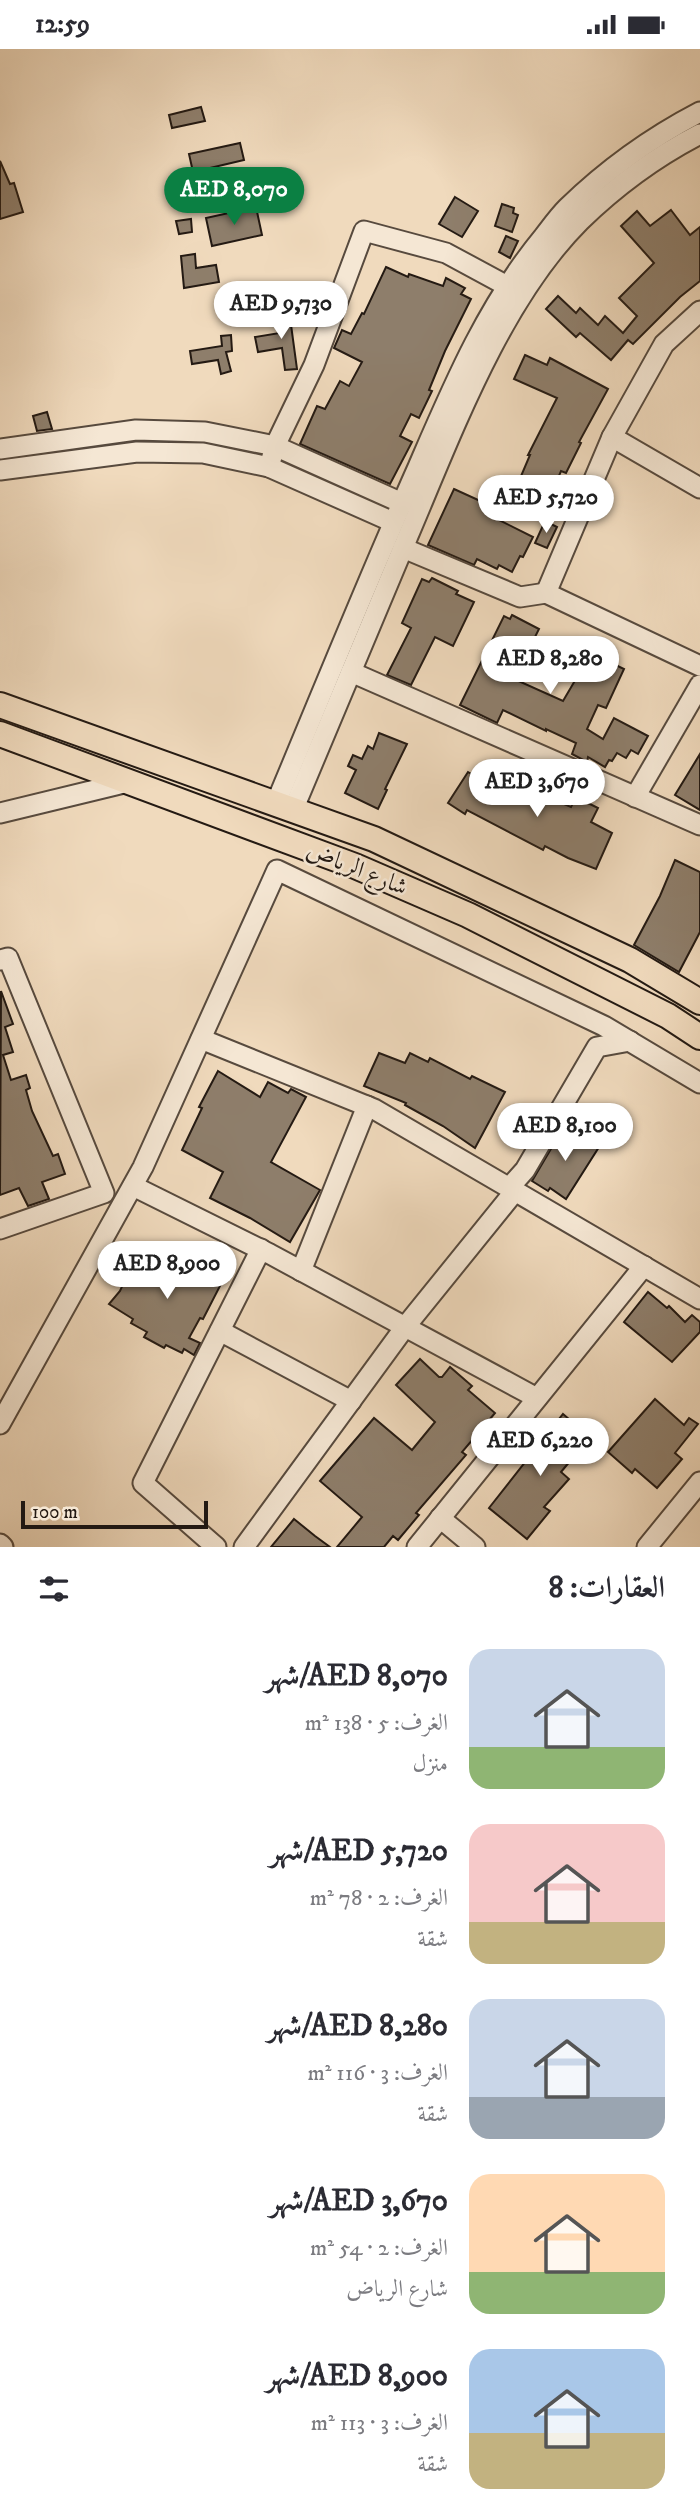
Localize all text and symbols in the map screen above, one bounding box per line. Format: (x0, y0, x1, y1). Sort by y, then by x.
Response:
text: 12:59 (35, 8, 90, 41)
pin: AED 8,070 (154, 167, 314, 227)
text: AED 8,070 (180, 175, 288, 204)
pin: AED 9,730 (201, 281, 361, 341)
text: AED 9,730 (230, 289, 332, 318)
pin: AED 5,720 (466, 475, 626, 535)
text: AED 5,720 (494, 483, 598, 512)
pin: AED 8,280 (470, 637, 630, 696)
text: AED 8,280 (497, 644, 603, 673)
pin: AED 3,670 (457, 759, 617, 819)
text: AED 3,670 (485, 767, 589, 796)
street label: شارع الرياض (301, 835, 412, 907)
pin: AED 8,100 (485, 1103, 645, 1163)
text: AED 8,100 (513, 1111, 617, 1140)
pin: AED 8,900 (87, 1241, 247, 1301)
text: AED 8,900 (114, 1249, 220, 1278)
pin: AED 6,220 (460, 1419, 620, 1478)
text: AED 6,220 (487, 1426, 593, 1455)
scale bar (21, 1498, 208, 1530)
text: 100 m (32, 1501, 78, 1524)
icon: filters (35, 1570, 73, 1608)
text: العقارات: 8 (549, 1570, 665, 1607)
text: AED 8,070/شهر (265, 1658, 448, 1695)
icon: home (525, 1677, 609, 1761)
text: الغرف: 5 · 138 m² (305, 1709, 448, 1738)
text: منزل (413, 1750, 448, 1779)
text: AED 5,720/شهر (269, 1833, 448, 1870)
icon: home (525, 1852, 609, 1936)
text: الغرف: 2 · 78 m² (310, 1884, 448, 1913)
text: شقة (418, 1925, 448, 1954)
text: AED 8,280/شهر (267, 2008, 448, 2045)
icon: home (525, 2027, 609, 2111)
text: الغرف: 3 · 116 m² (307, 2059, 448, 2088)
text: شقة (418, 2100, 448, 2129)
text: AED 3,670/شهر (269, 2183, 448, 2220)
icon: home (525, 2202, 609, 2286)
text: الغرف: 2 · 54 m² (310, 2234, 448, 2263)
text: شارع الرياض (346, 2275, 448, 2304)
text: AED 8,900/شهر (266, 2358, 448, 2395)
icon: home (525, 2377, 609, 2461)
text: الغرف: 3 · 113 m² (311, 2409, 448, 2438)
text: شقة (418, 2450, 448, 2479)

